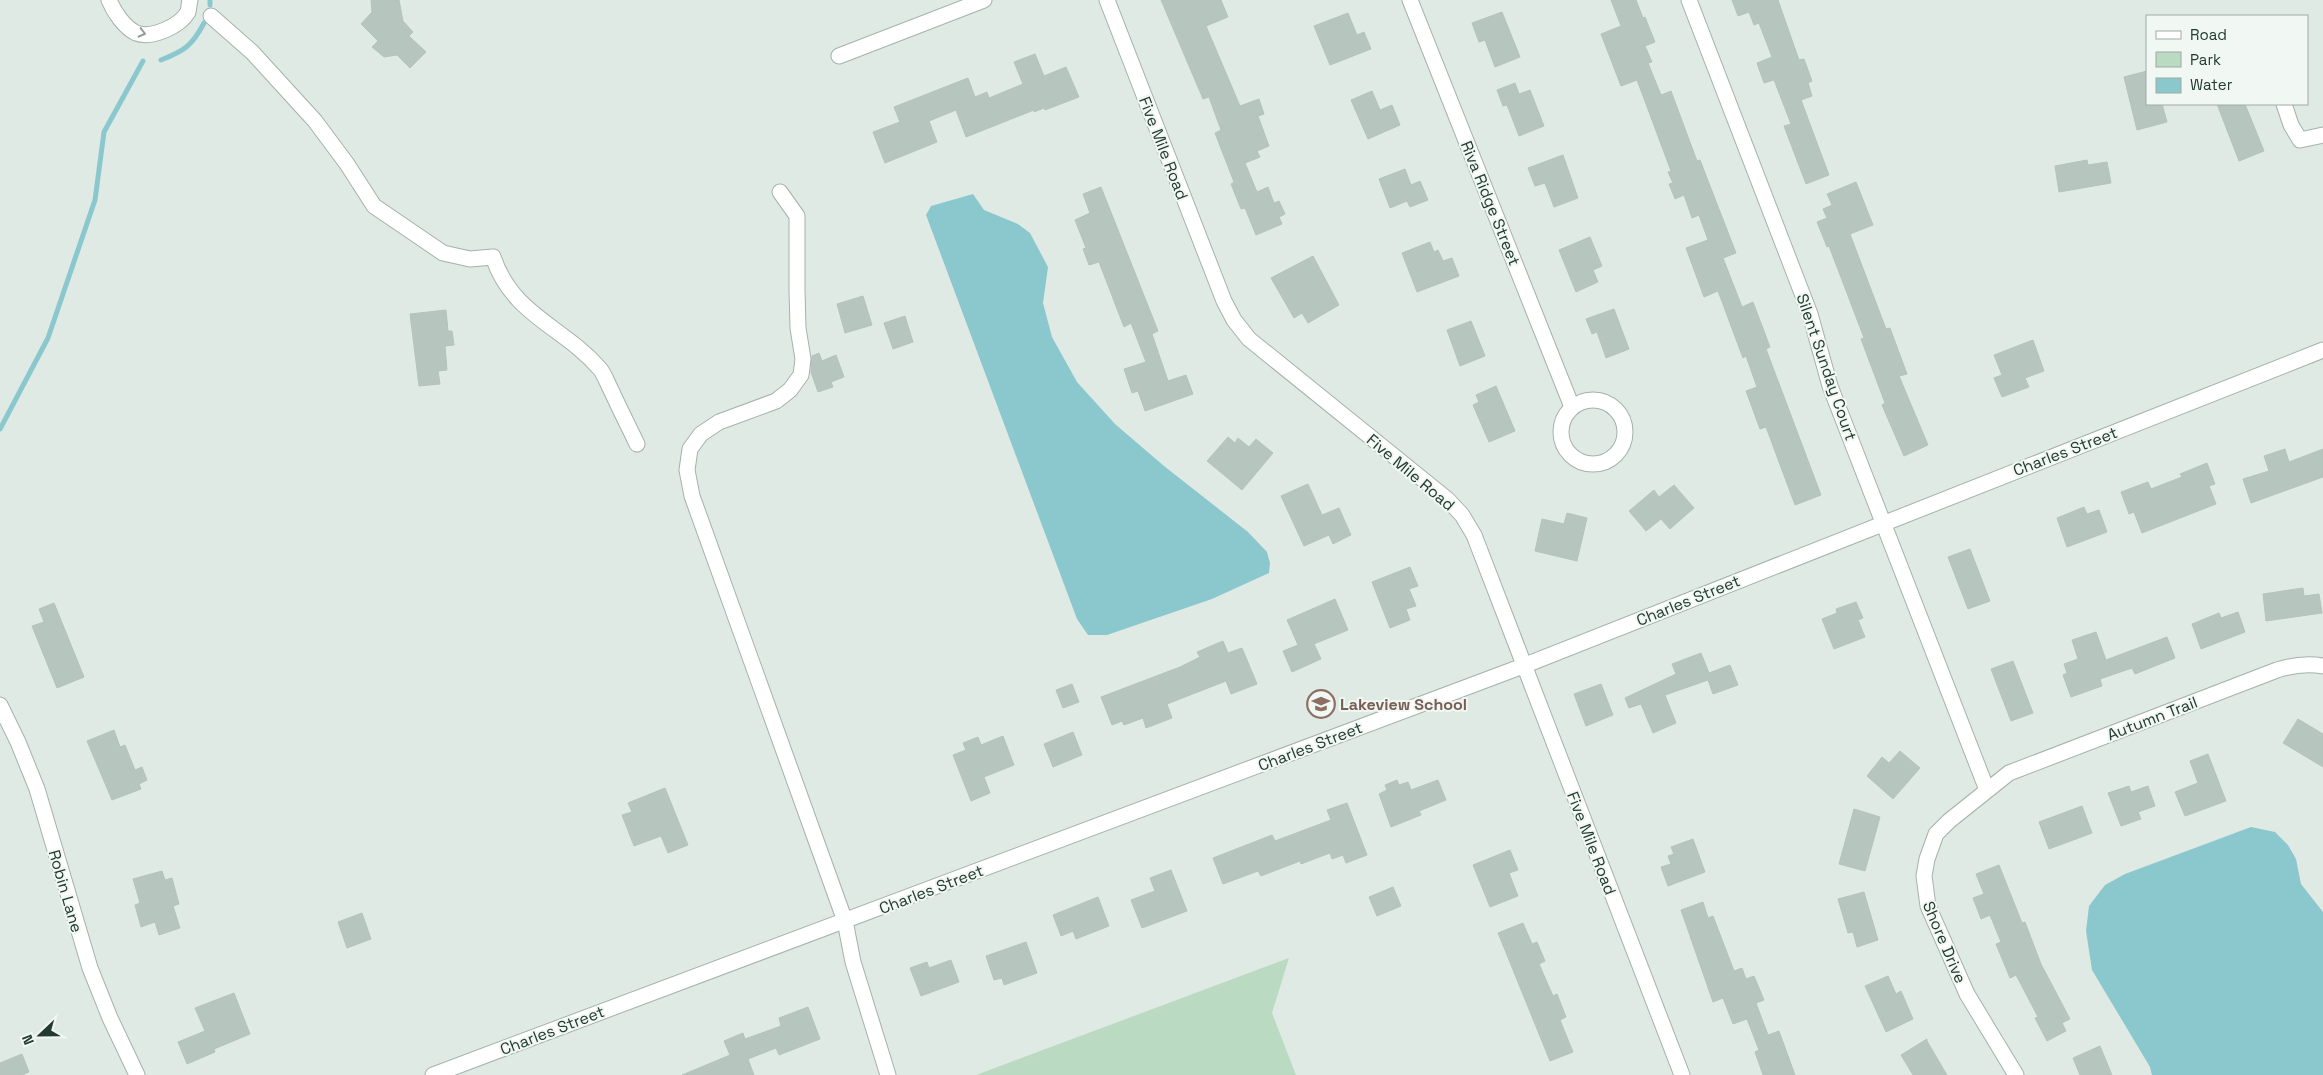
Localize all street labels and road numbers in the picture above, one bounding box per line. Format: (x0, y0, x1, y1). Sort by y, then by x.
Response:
street label: Five Mile Road (1134, 94, 1193, 203)
street label: Riva Ridge Street (1456, 138, 1525, 269)
street label: Silent Sunday Court (1792, 291, 1862, 443)
street label: Charles Street (2010, 422, 2120, 481)
street label: Five Mile Road (1362, 429, 1459, 515)
street label: Charles Street (1633, 570, 1743, 631)
street label: Autumn Trail (2104, 692, 2200, 745)
street label: Charles Street (1255, 717, 1365, 776)
street label: Five Mile Road (1562, 789, 1621, 898)
street label: Robin Lane (44, 847, 87, 935)
street label: Charles Street (876, 860, 986, 919)
street label: Shore Drive (1918, 898, 1971, 986)
street label: Charles Street (497, 1001, 607, 1060)

